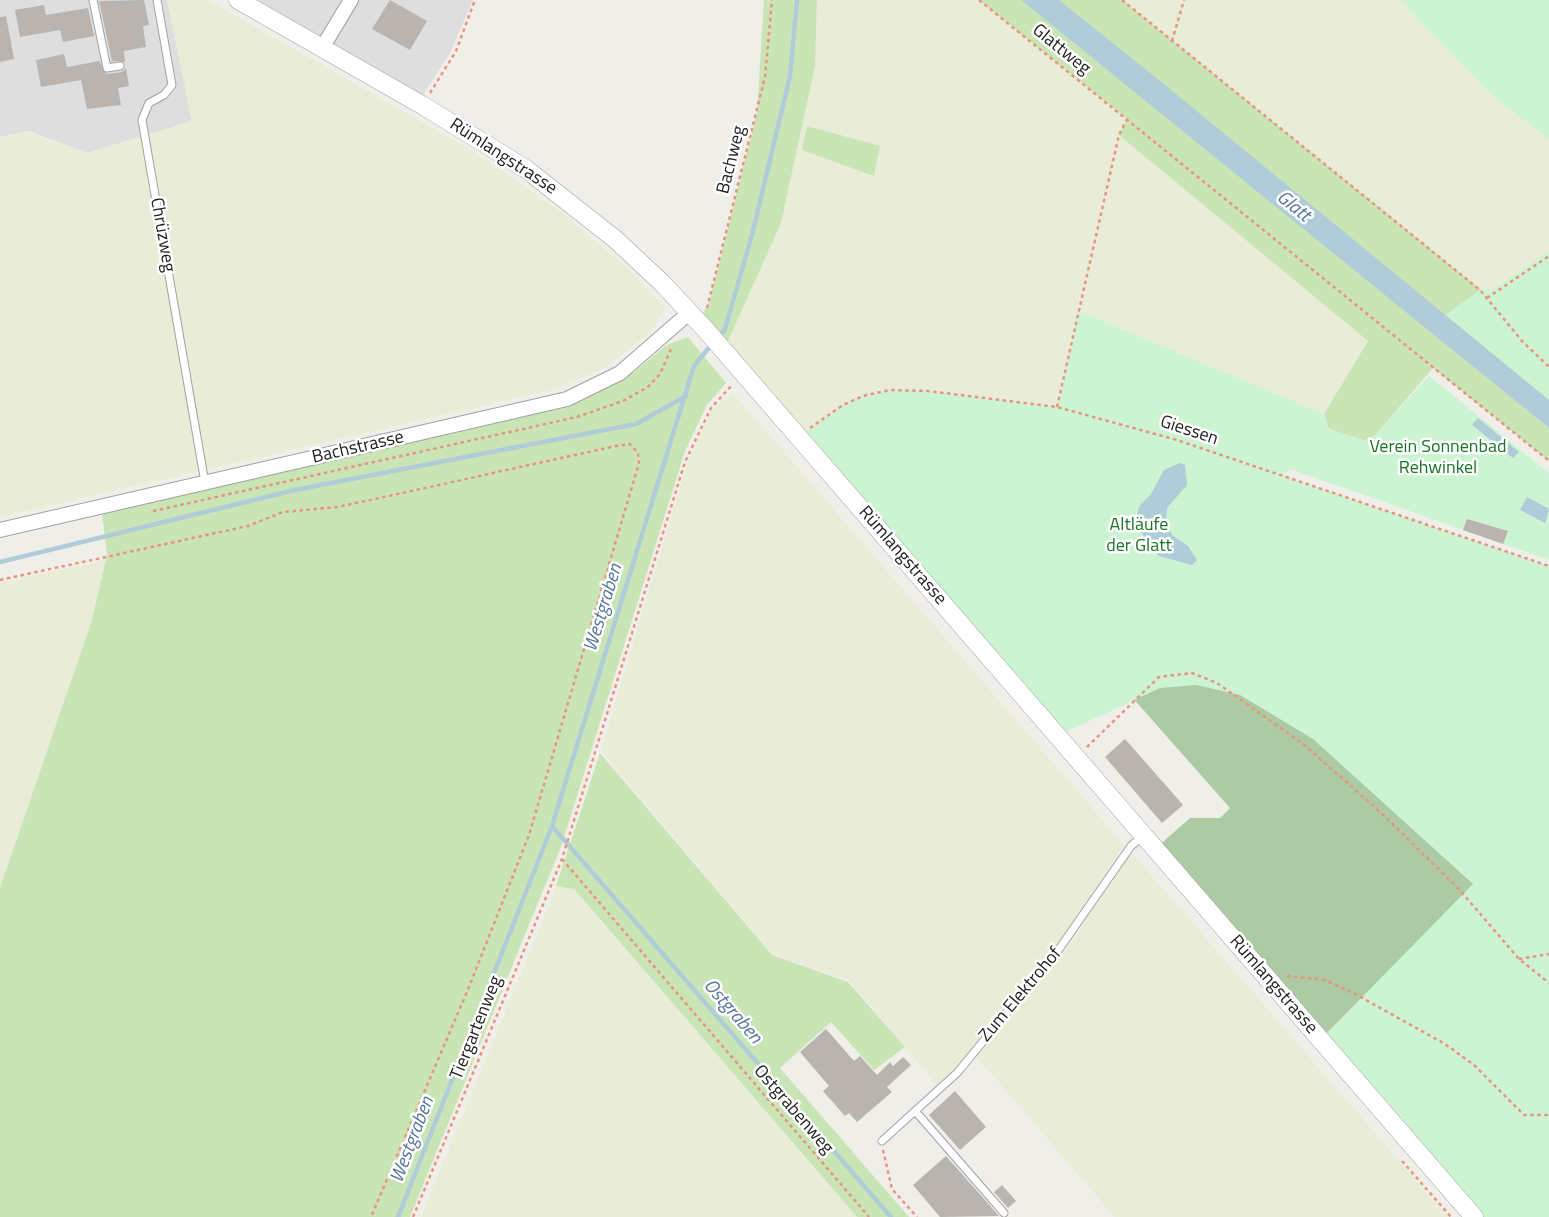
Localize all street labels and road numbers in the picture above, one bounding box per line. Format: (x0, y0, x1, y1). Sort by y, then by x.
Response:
street label: Glattweg (1027, 20, 1095, 80)
street label: Rümlangstrasse (445, 114, 561, 200)
street label: Bachweg (713, 124, 751, 196)
street label: Chrüzweg (145, 196, 179, 274)
street label: Giessen (1157, 412, 1221, 450)
street label: Bachstrasse (310, 427, 406, 469)
street label: Rümlangstrasse (853, 502, 951, 610)
street label: Rümlangstrasse (1224, 931, 1322, 1039)
street label: Zum Elektrohof (975, 943, 1067, 1047)
street label: Tiergartenweg (446, 973, 508, 1083)
street label: Ostgrabenweg (748, 1061, 838, 1159)

